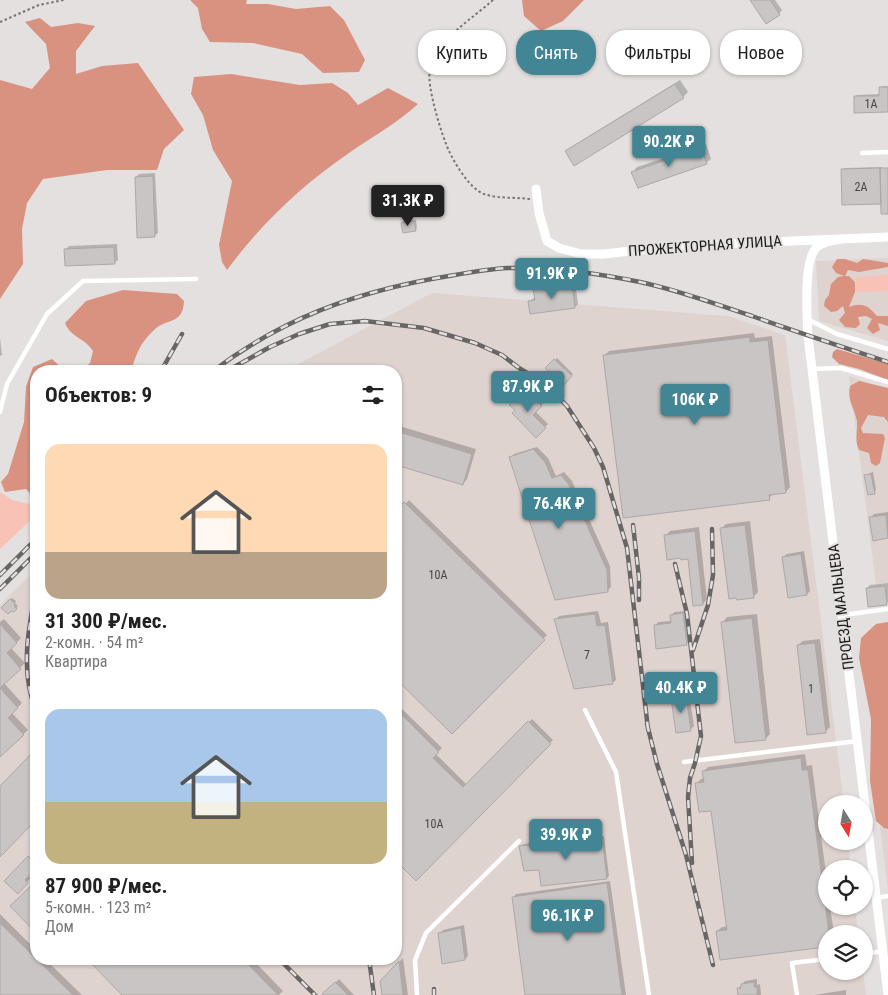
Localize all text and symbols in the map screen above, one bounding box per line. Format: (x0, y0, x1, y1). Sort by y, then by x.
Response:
chip: Купить (418, 30, 506, 75)
chip: Снять (516, 30, 596, 75)
chip: Фильтры (606, 30, 710, 75)
chip: Новое (720, 30, 802, 75)
house number: 1А (865, 97, 878, 111)
pin: 90.2K ₽ (623, 126, 715, 168)
text: 90.2K ₽ (643, 132, 695, 151)
house number: 2А (855, 180, 868, 194)
pin: 31.3K ₽ (362, 184, 454, 227)
text: 31.3K ₽ (382, 191, 434, 210)
street label: ПРОЖЕКТОРНАЯ УЛИЦА (628, 232, 783, 260)
pin: 91.9K ₽ (506, 258, 598, 300)
text: 91.9K ₽ (526, 264, 578, 283)
pin: 87.9K ₽ (482, 370, 574, 413)
text: 87.9K ₽ (502, 377, 554, 396)
icon: filters (359, 381, 387, 409)
text: Объектов: 9 (45, 383, 152, 407)
pin: 106K ₽ (654, 384, 736, 426)
text: 106K ₽ (672, 390, 718, 409)
icon: home (171, 477, 261, 567)
pin: 76.4K ₽ (513, 488, 605, 530)
text: 76.4K ₽ (533, 494, 585, 513)
street label: ПРОЕЗД МАЛЬЦЕВА (824, 543, 858, 671)
house number: 10А (429, 568, 447, 582)
text: 31 300 ₽/мес. (45, 609, 168, 633)
text: 2-комн. · 54 m² (45, 633, 143, 652)
house number: 7 (584, 648, 590, 662)
text: Квартира (45, 652, 107, 671)
pin: 40.4K ₽ (635, 672, 727, 714)
text: 40.4K ₽ (655, 678, 707, 697)
house number: 1 (808, 682, 814, 696)
icon: home (171, 742, 261, 832)
north arrow (818, 795, 872, 850)
map controls (818, 795, 873, 980)
house number: 10А (425, 817, 443, 831)
pin: 39.9K ₽ (520, 818, 612, 861)
text: 39.9K ₽ (540, 825, 592, 844)
button: locate (818, 860, 873, 915)
text: 87 900 ₽/мес. (45, 874, 168, 898)
text: 5-комн. · 123 m² (45, 898, 151, 917)
pin: 96.1K ₽ (522, 900, 614, 942)
text: 96.1K ₽ (542, 906, 594, 925)
text: Дом (45, 917, 74, 936)
button: layers (818, 925, 873, 980)

